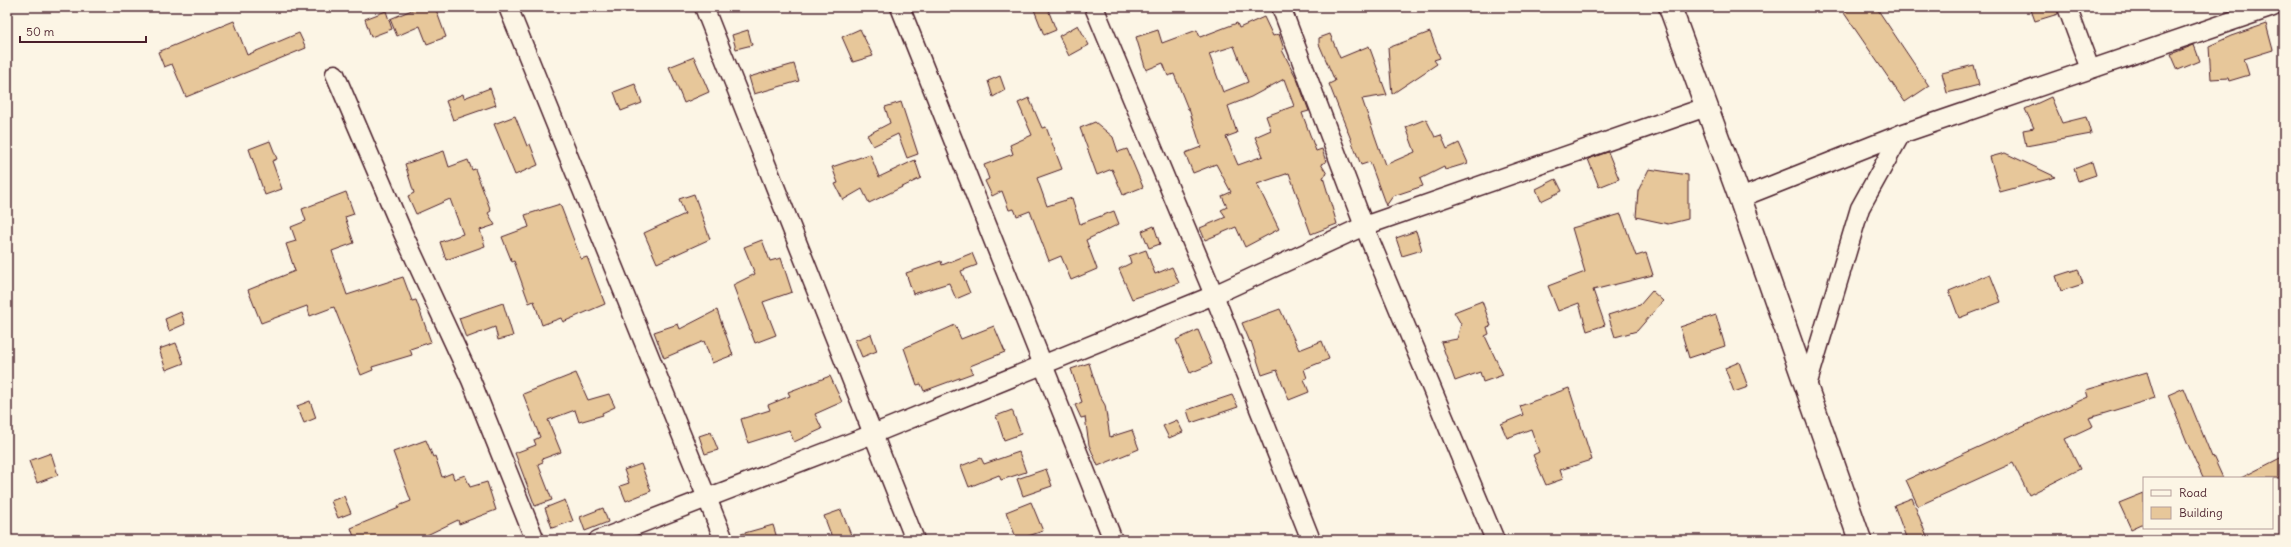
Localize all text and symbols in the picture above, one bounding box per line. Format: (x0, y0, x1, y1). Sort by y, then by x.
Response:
scale bar (20, 18, 146, 44)
text: 50 m (26, 24, 55, 39)
legend (2143, 477, 2273, 529)
text: Road (2179, 485, 2207, 500)
text: Building (2179, 505, 2223, 520)

